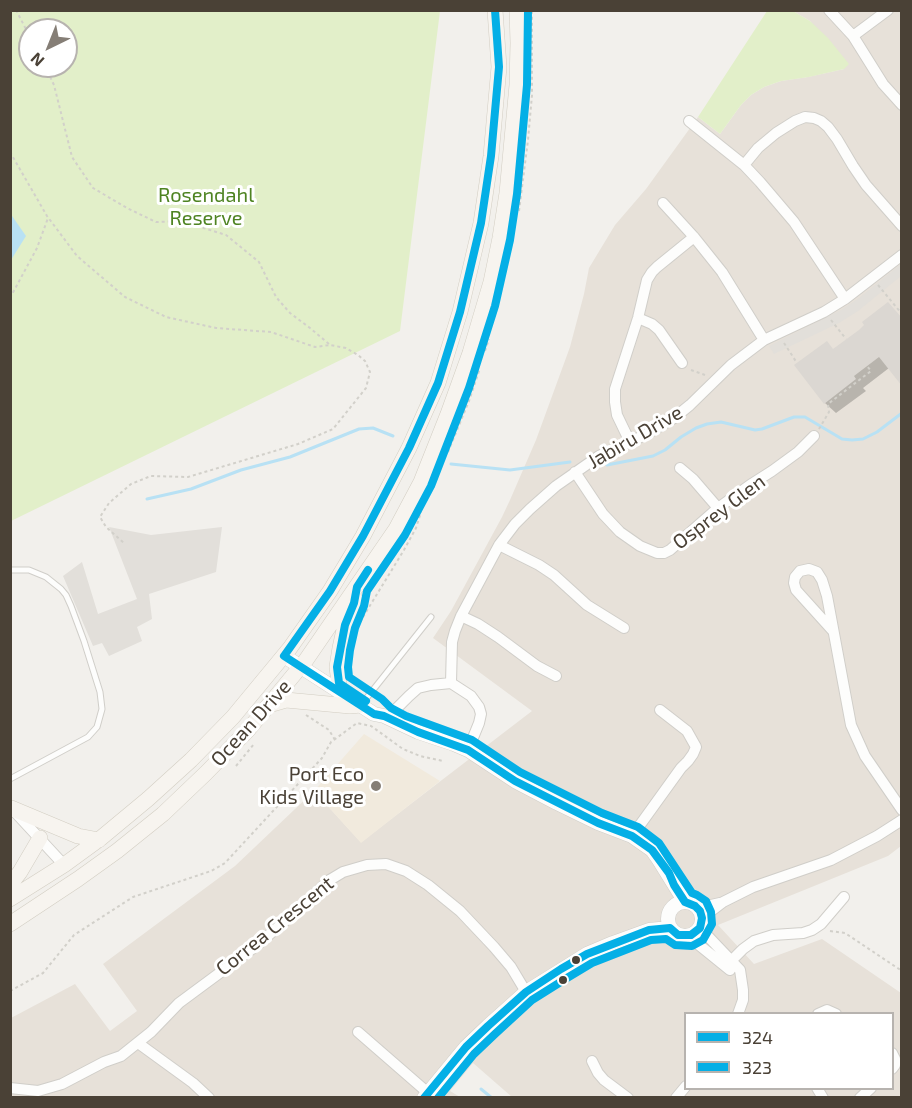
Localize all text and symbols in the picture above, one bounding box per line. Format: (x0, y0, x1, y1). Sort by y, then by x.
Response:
north arrow (18, 18, 78, 78)
text: N (26, 49, 47, 71)
park label: Rosendahl Reserve (158, 183, 254, 230)
street label: Jabiru Drive (583, 400, 687, 474)
street label: Osprey Glen (668, 469, 770, 555)
street label: Ocean Drive (206, 675, 296, 771)
place label: Port Eco Kids Village (259, 762, 364, 809)
marker: Port Eco Kids Village (369, 779, 383, 793)
street label: Correa Crescent (211, 871, 339, 981)
unlabelled marker (570, 954, 582, 966)
unlabelled marker (557, 974, 569, 986)
legend (684, 1012, 894, 1090)
text: 324 (742, 1026, 773, 1048)
text: 323 (742, 1056, 772, 1078)

